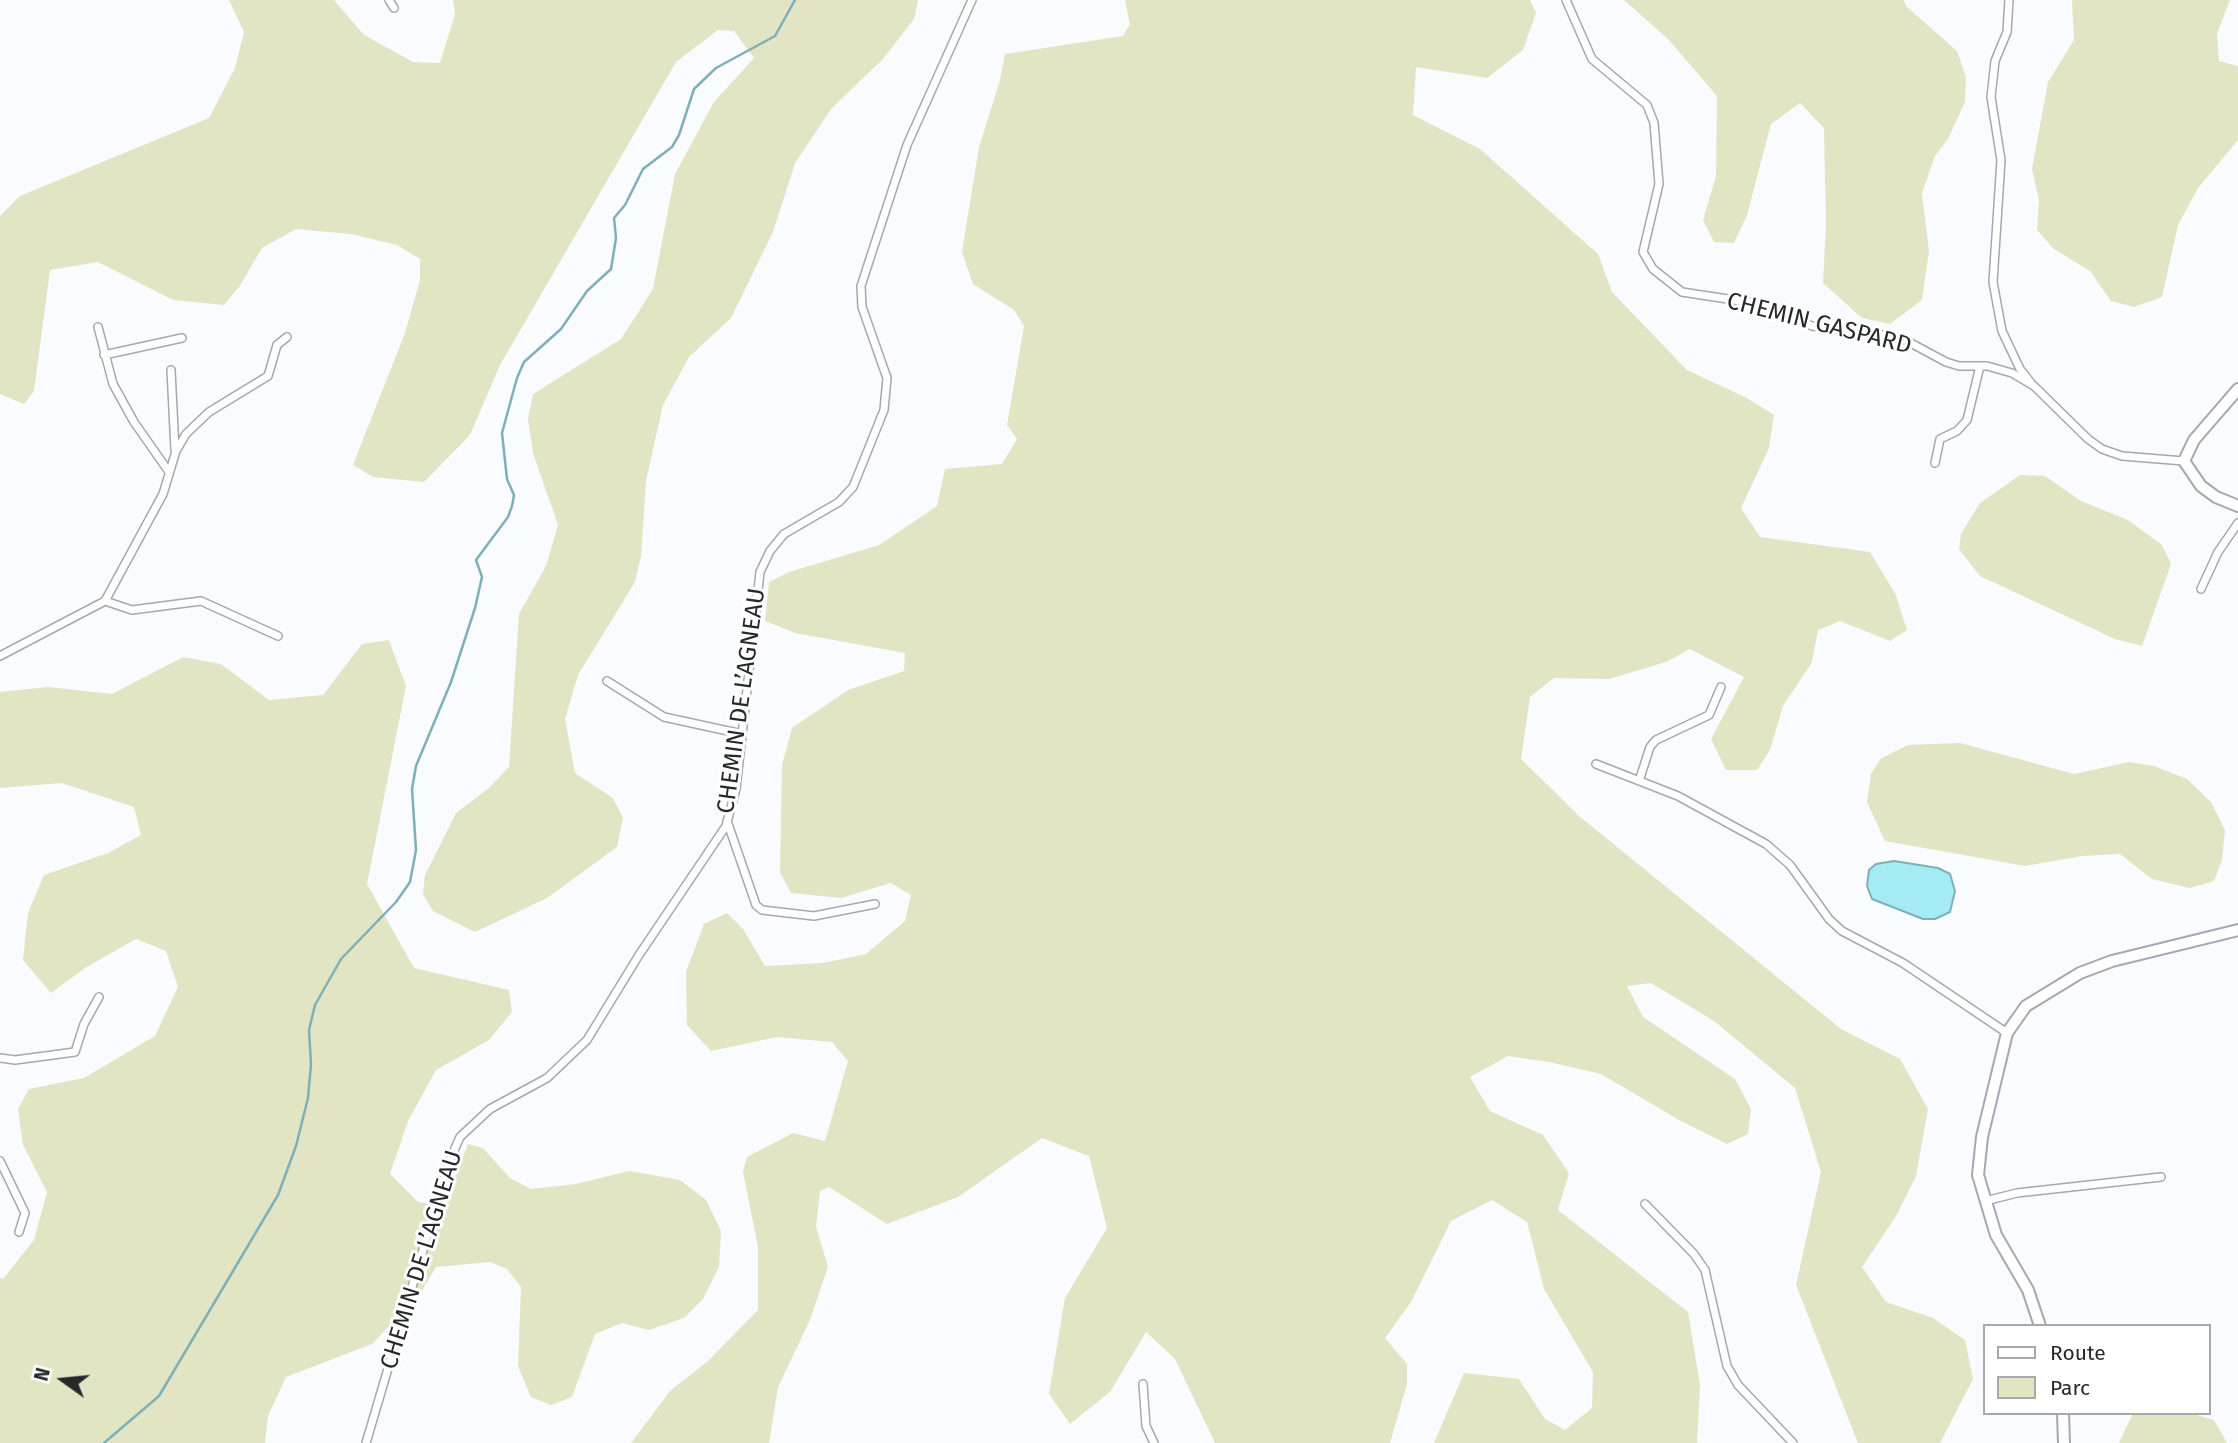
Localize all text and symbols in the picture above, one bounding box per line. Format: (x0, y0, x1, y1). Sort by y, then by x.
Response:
street label: CHEMIN GASPARD (1724, 287, 1914, 361)
street label: CHEMIN DE L’AGNEAU (712, 586, 772, 816)
street label: CHEMIN DE L’AGNEAU (375, 1147, 469, 1373)
legend (1982, 1324, 2210, 1415)
text: Route (2050, 1340, 2106, 1366)
north arrow (28, 1345, 98, 1415)
text: N (29, 1365, 55, 1384)
text: Parc (2050, 1375, 2090, 1401)

